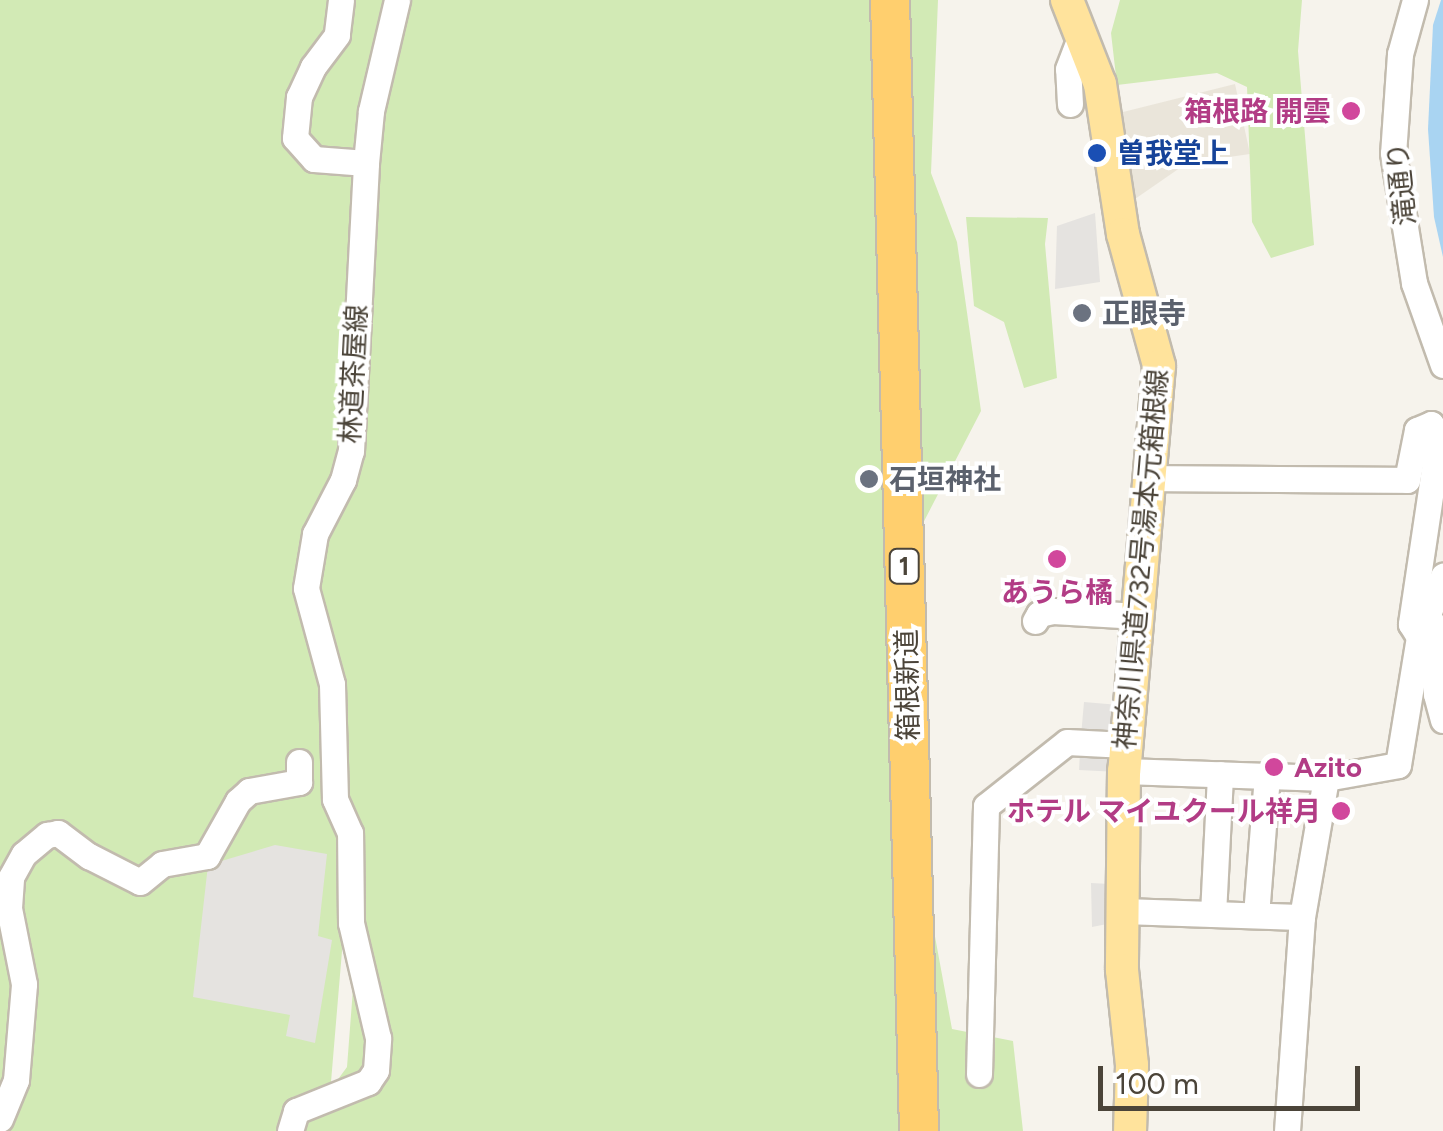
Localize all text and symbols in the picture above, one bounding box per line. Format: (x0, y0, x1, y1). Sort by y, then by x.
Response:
place label: 箱根路 開雲 (1184, 94, 1331, 128)
marker: 箱根路 開雲 (1340, 100, 1362, 122)
place label: 曽我堂上 (1117, 136, 1229, 170)
street label: 滝通り (1380, 140, 1422, 228)
marker: 曽我堂上 (1086, 142, 1108, 164)
place label: 正眼寺 (1102, 296, 1186, 330)
marker: 正眼寺 (1071, 302, 1093, 324)
street label: 林道茶屋線 (333, 303, 373, 445)
street label: 神奈川県道732号湯本元箱根線 (1108, 367, 1174, 751)
place label: 石垣神社 (889, 462, 1001, 496)
marker: 石垣神社 (858, 468, 880, 490)
road number: 1 (886, 546, 922, 586)
marker: あうら橘 (1046, 548, 1068, 570)
place label: あうら橘 (1001, 575, 1113, 609)
street label: 箱根新道 (889, 629, 925, 741)
place label: Azito (1294, 750, 1362, 784)
marker: Azito (1263, 756, 1285, 778)
place label: ホテル マイユクール祥月 (1006, 794, 1321, 828)
marker: ホテル マイユクール祥月 (1330, 800, 1352, 822)
scale bar (1103, 1046, 1366, 1108)
text: 100 m (1115, 1065, 1199, 1102)

